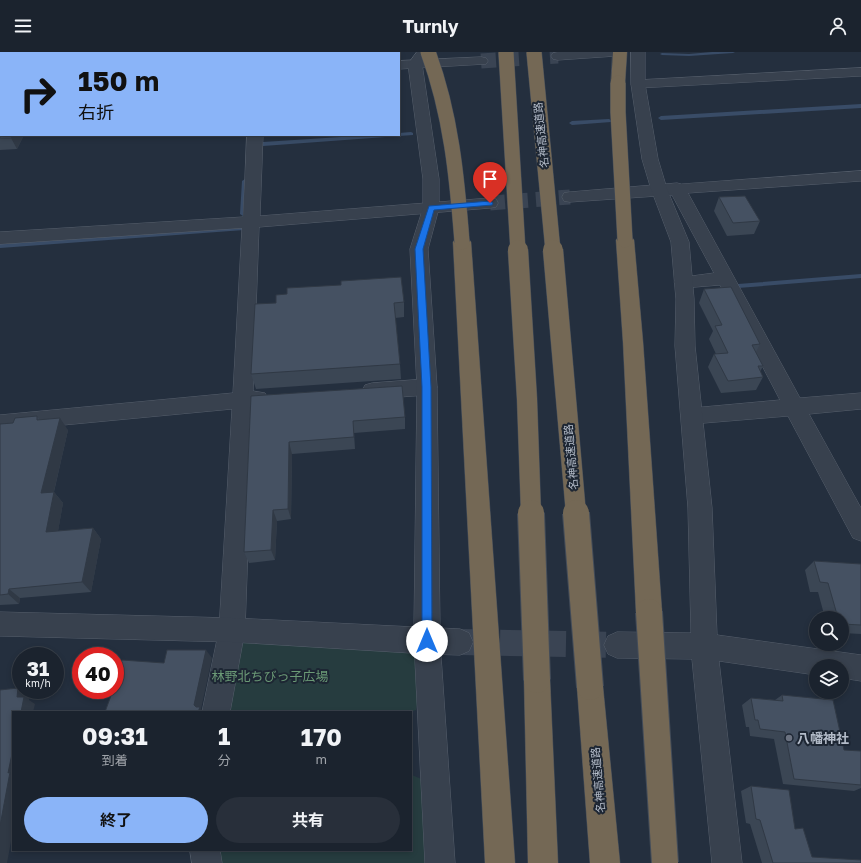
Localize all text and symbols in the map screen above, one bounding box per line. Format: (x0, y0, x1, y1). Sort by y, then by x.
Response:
icon: menu (12, 15, 34, 37)
text: Turnly (402, 15, 459, 37)
icon: person (827, 15, 849, 37)
text: 150 m (78, 64, 159, 97)
icon: right (12, 68, 64, 120)
text: 右折 (78, 101, 114, 123)
street label: 名神高速道路 (531, 102, 550, 169)
pin (473, 162, 507, 203)
icon: arrive (479, 168, 501, 190)
street label: 名神高速道路 (561, 424, 580, 490)
map controls (809, 611, 849, 699)
button: search (809, 611, 849, 651)
position arrow (406, 620, 448, 662)
speed limit sign: 40 (72, 647, 124, 699)
text: 31 (27, 656, 49, 680)
button: layers (809, 659, 849, 699)
park label: 林野北ちびっ子広場 (211, 668, 329, 684)
text: km/h (25, 677, 51, 689)
text: 09:31 (82, 721, 148, 750)
text: 1 (218, 721, 230, 750)
text: 170 (301, 722, 342, 751)
place label: 八幡神社 (797, 730, 849, 746)
marker: 八幡神社 (784, 733, 794, 743)
street label: 名神高速道路 (588, 747, 607, 813)
text: m (316, 751, 327, 767)
text: 到着 (102, 752, 128, 768)
text: 分 (218, 752, 231, 768)
button: 終了 (24, 797, 208, 843)
button: 共有 (216, 797, 400, 843)

